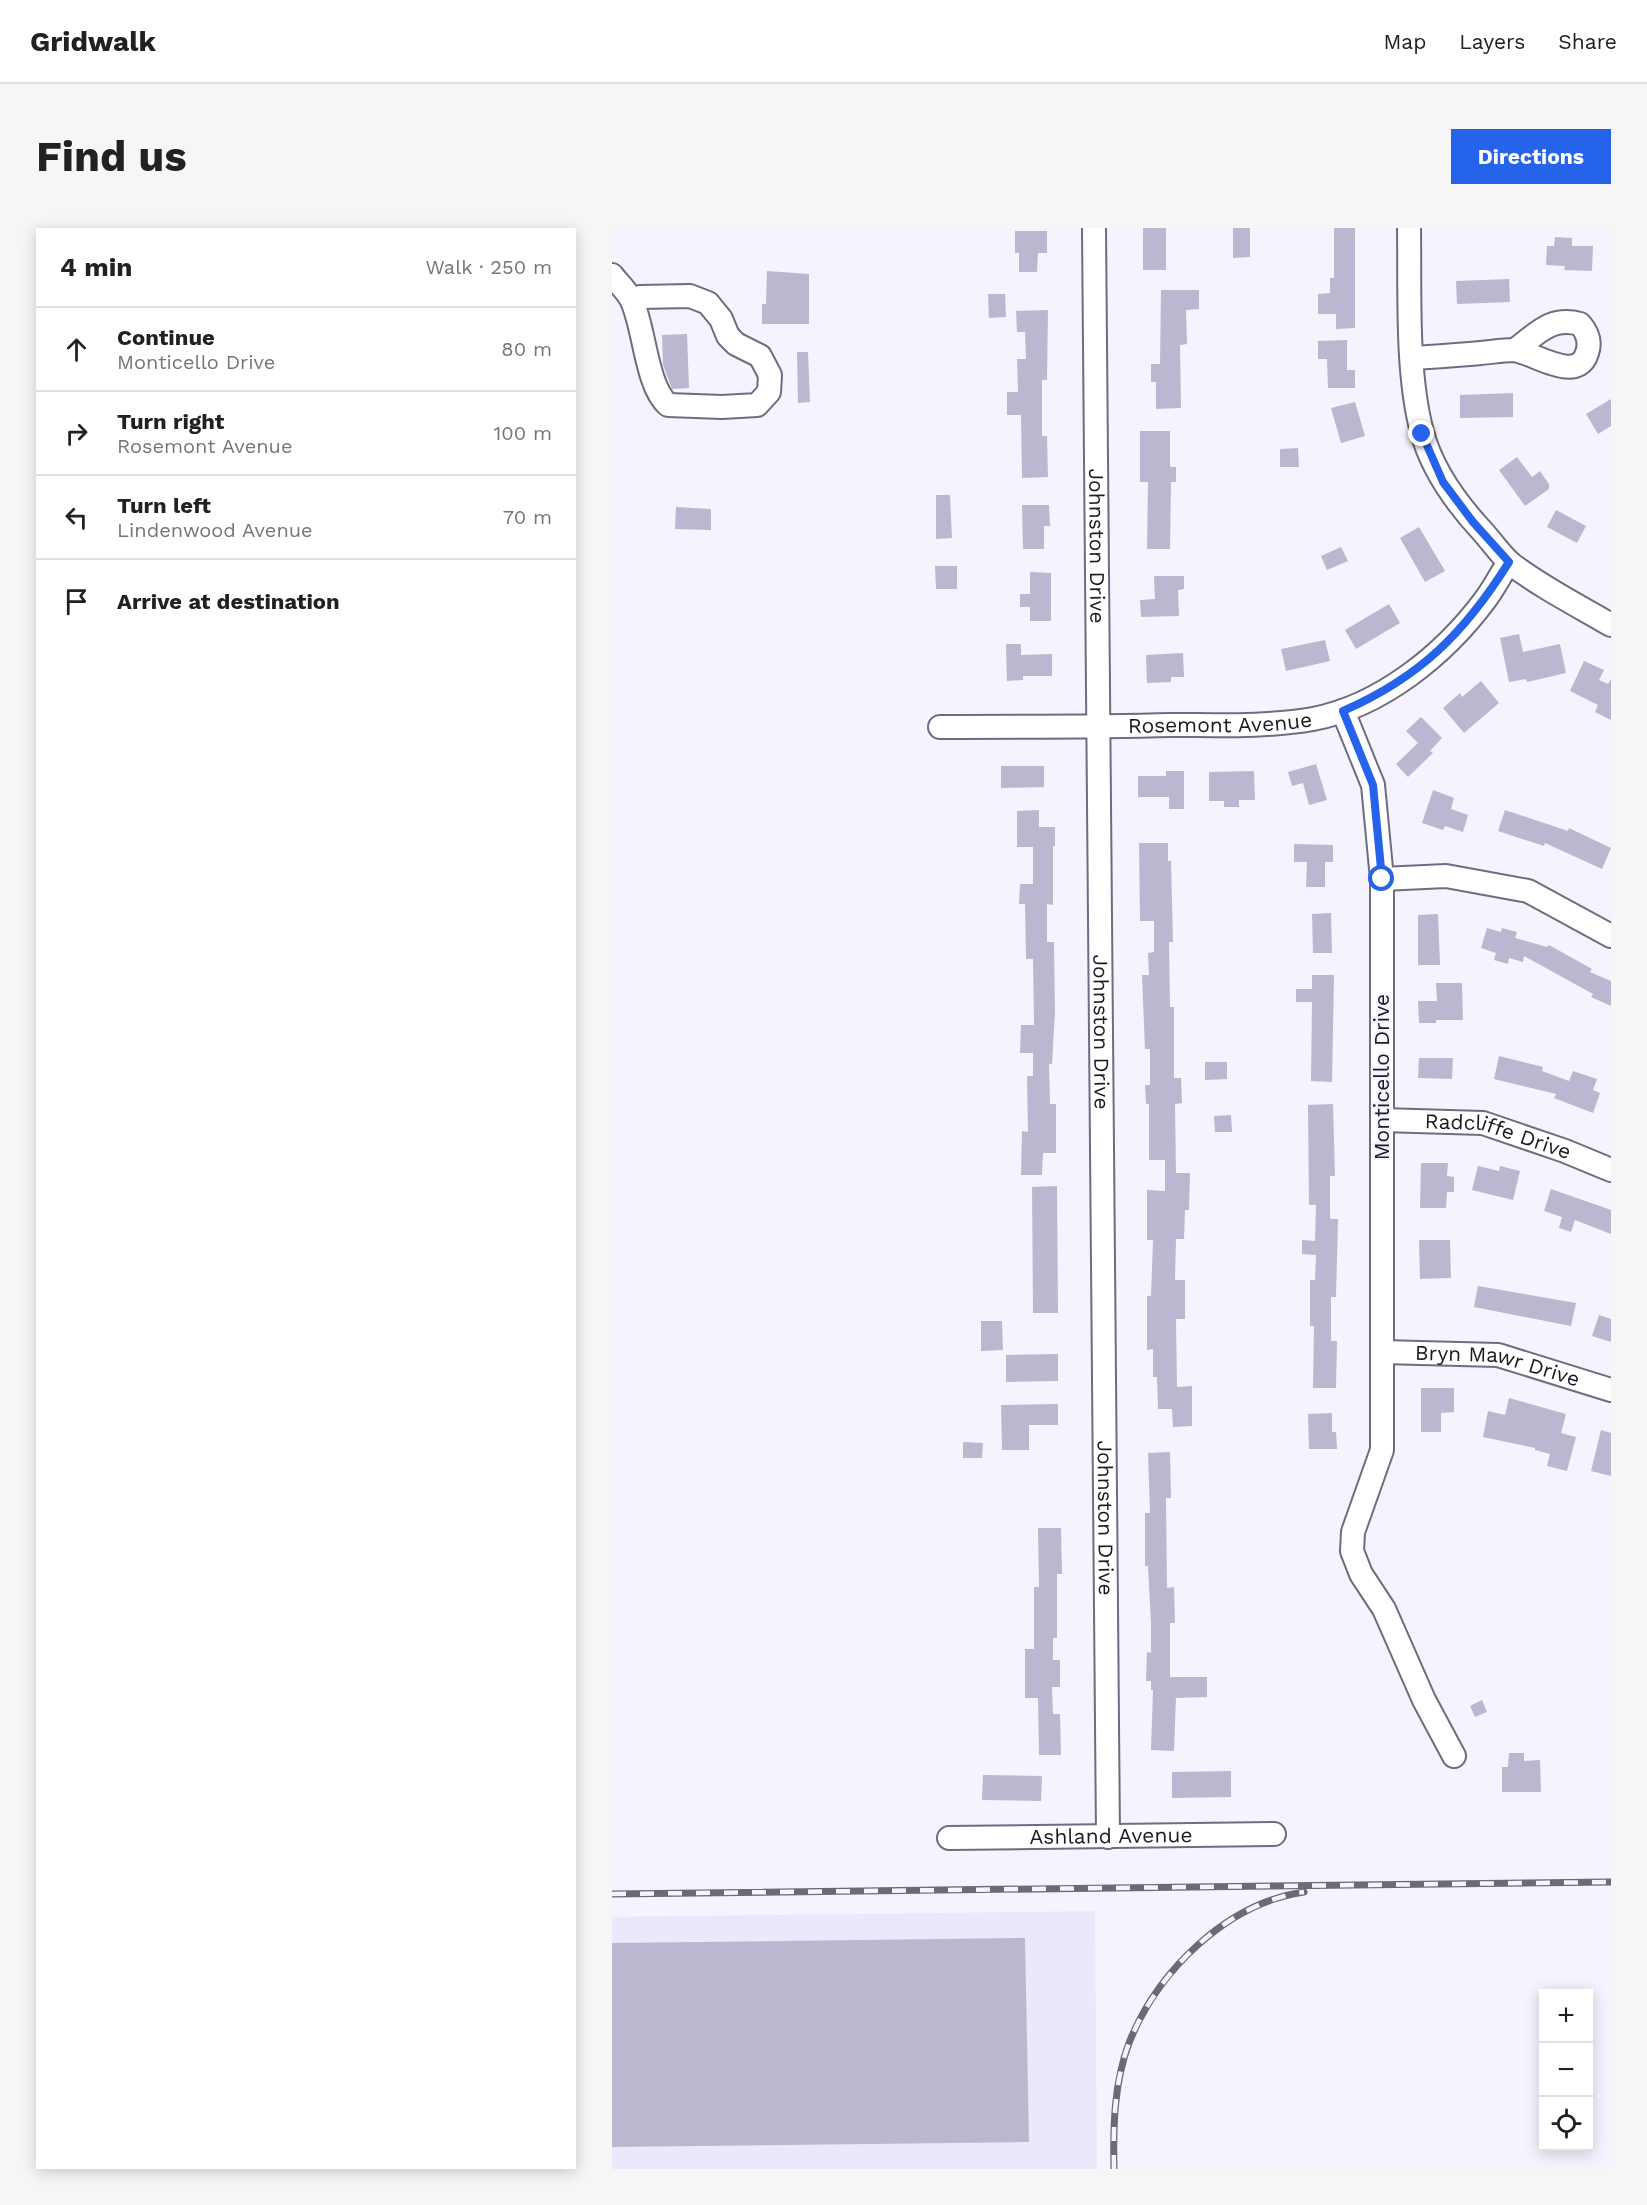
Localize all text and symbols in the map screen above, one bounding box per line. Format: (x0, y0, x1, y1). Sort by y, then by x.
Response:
text: Gridwalk (30, 25, 156, 58)
text: Map (1383, 29, 1426, 54)
text: Layers (1459, 29, 1525, 54)
text: Share (1558, 29, 1617, 54)
button: Directions (1451, 129, 1611, 184)
text: Find us (36, 132, 187, 181)
text: 4 min (60, 252, 132, 282)
text: Walk · 250 m (425, 255, 552, 279)
text: Continue (117, 325, 215, 350)
icon: ahead (60, 333, 93, 366)
text: 80 m (501, 337, 552, 361)
text: Monticello Drive (117, 350, 275, 374)
text: Turn right (117, 409, 224, 434)
icon: right (60, 417, 93, 450)
route end (1408, 420, 1434, 446)
text: 100 m (493, 421, 552, 445)
text: Rosemont Avenue (117, 434, 292, 458)
street label: Johnston Drive (1084, 468, 1110, 624)
text: Turn left (117, 493, 211, 518)
icon: left (60, 501, 93, 534)
text: 70 m (503, 505, 552, 529)
text: Lindenwood Avenue (117, 518, 313, 542)
icon: arrive (60, 585, 93, 618)
text: Arrive at destination (117, 589, 340, 614)
street label: Rosemont Avenue (1128, 706, 1314, 738)
route start (1368, 865, 1394, 891)
street label: Johnston Drive (1088, 954, 1115, 1110)
street label: Monticello Drive (1369, 994, 1394, 1160)
street label: Radcliffe Drive (1424, 1108, 1575, 1164)
street label: Bryn Mawr Drive (1415, 1340, 1583, 1392)
street label: Johnston Drive (1093, 1440, 1119, 1596)
street label: Ashland Avenue (1029, 1822, 1193, 1849)
map controls (1539, 1989, 1593, 2151)
button: + (1539, 1989, 1593, 2043)
button: − (1539, 2043, 1593, 2097)
button: locate (1539, 2097, 1593, 2151)

